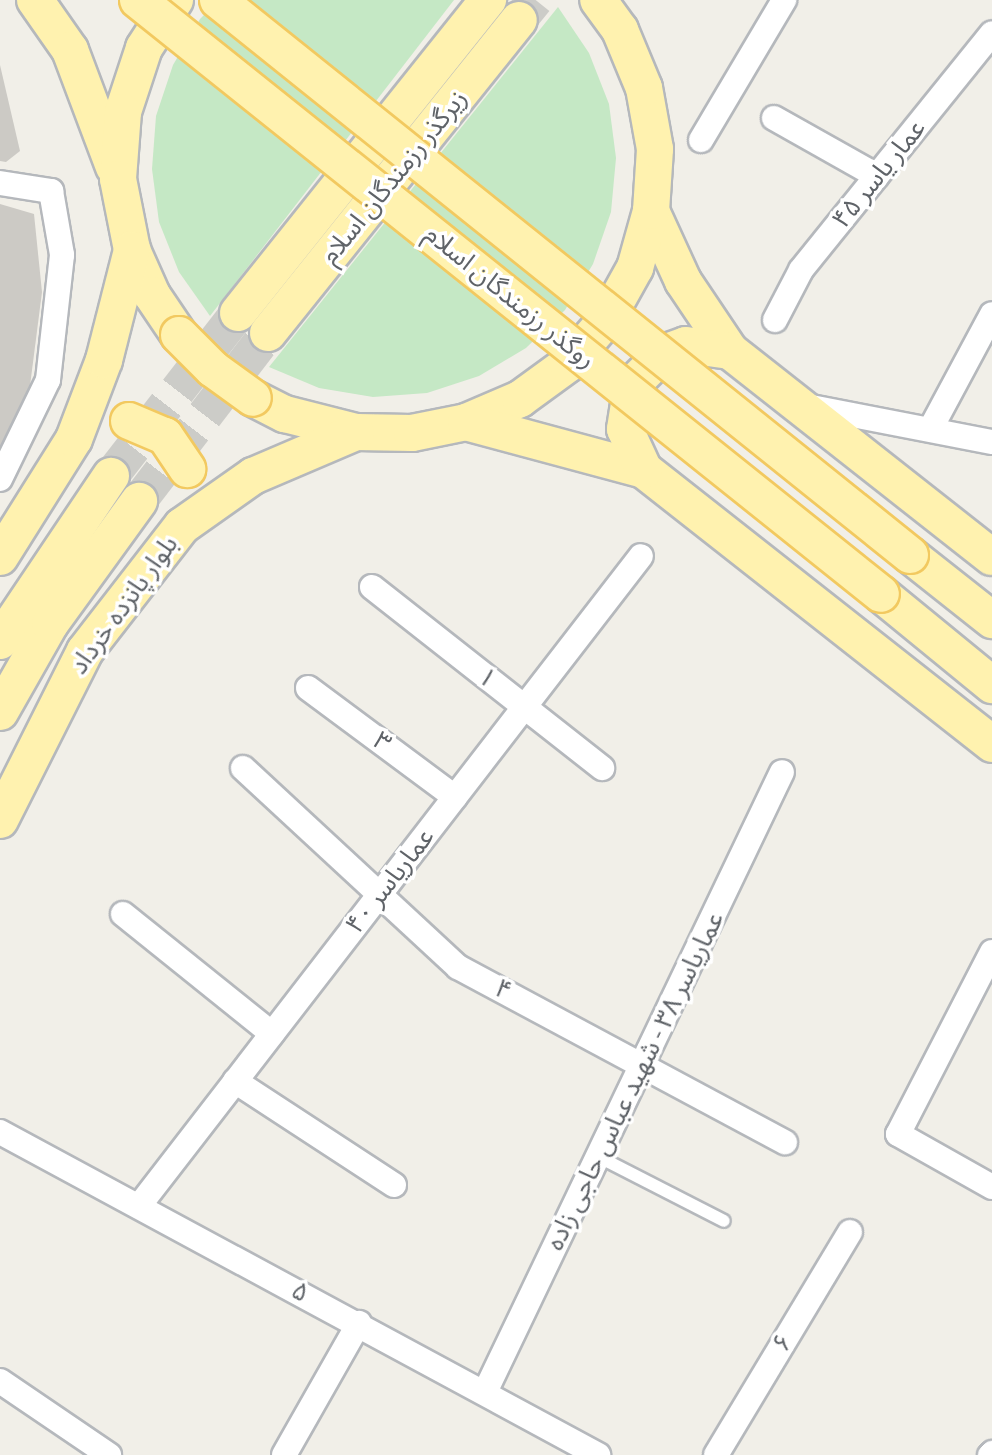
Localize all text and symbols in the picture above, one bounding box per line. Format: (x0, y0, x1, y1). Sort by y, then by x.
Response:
street label: زیرگذر رزمندگان اسلام (314, 83, 474, 271)
street label: عمار یاسر ۴۵ (826, 113, 932, 235)
street label: روگذر رزمندگان اسلام (418, 219, 602, 375)
street label: بلوار پانزده خرداد (63, 530, 185, 680)
street label: ۱ (472, 661, 502, 695)
street label: ۳ (367, 725, 397, 759)
street label: عماریاسر ۴۰ (339, 822, 441, 940)
street label: عماریاسر ۳۸ - شهید عباس حاجی زاده (539, 907, 731, 1255)
street label: ۴ (489, 973, 517, 1007)
street label: ۵ (286, 1275, 314, 1309)
street label: ۶ (766, 1329, 800, 1357)

